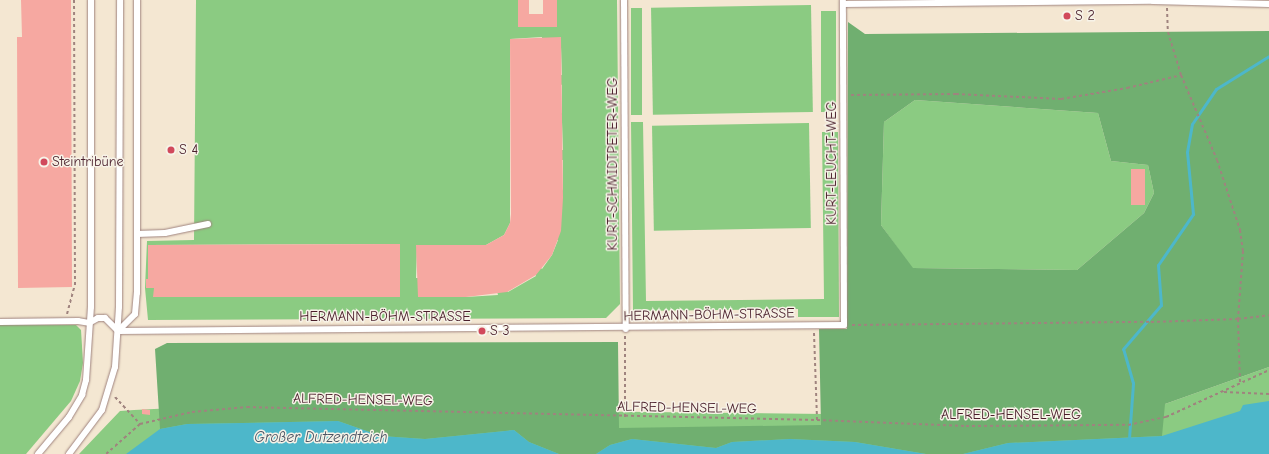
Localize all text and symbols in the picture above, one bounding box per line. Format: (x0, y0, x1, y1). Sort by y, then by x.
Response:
place label: S 2 (1075, 8, 1095, 24)
marker: S 2 (1062, 11, 1072, 21)
street label: KURT-SCHMIDTPETER-WEG (605, 78, 621, 250)
street label: KURT-LEUCHT-WEG (824, 101, 840, 225)
place label: S 4 (179, 142, 198, 158)
marker: S 4 (166, 145, 176, 155)
place label: Steintribüne (52, 154, 123, 170)
marker: Steintribüne (39, 157, 49, 167)
street label: HERMANN-BÖHM-STRASSE (623, 305, 795, 325)
street label: HERMANN-BÖHM-STRASSE (299, 309, 471, 325)
place label: S 3 (490, 323, 509, 339)
marker: S 3 (477, 326, 487, 336)
street label: ALFRED-HENSEL-WEG (293, 390, 433, 410)
street label: ALFRED-HENSEL-WEG (617, 398, 757, 418)
street label: ALFRED-HENSEL-WEG (941, 407, 1081, 423)
water label: Großer Dutzendteich (254, 429, 388, 447)

